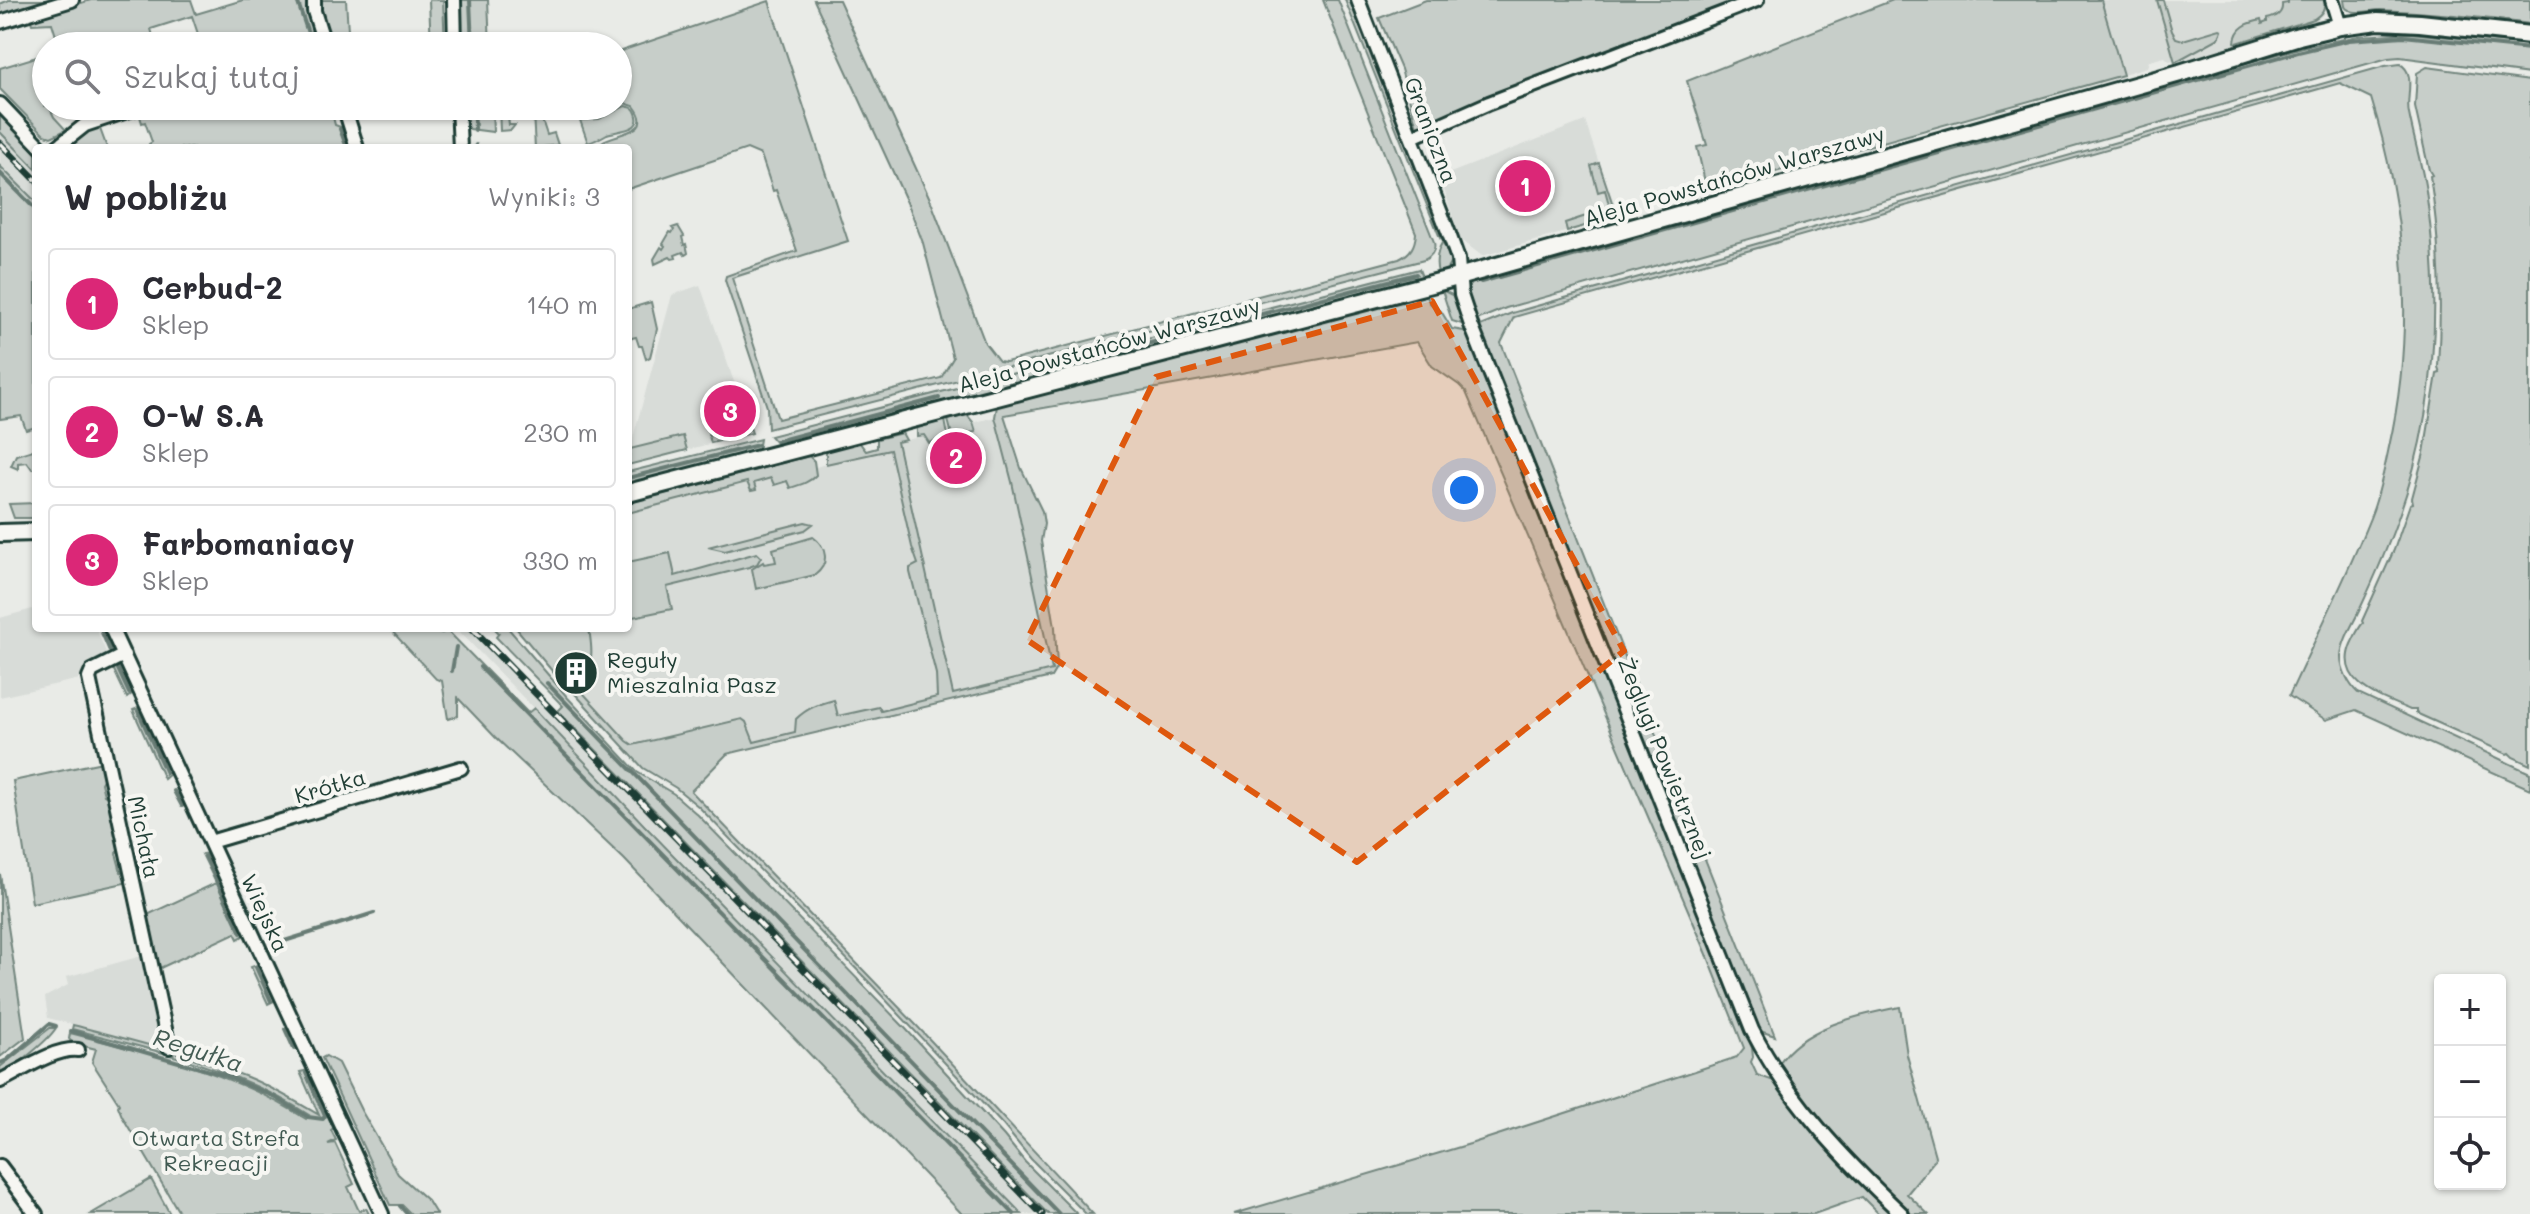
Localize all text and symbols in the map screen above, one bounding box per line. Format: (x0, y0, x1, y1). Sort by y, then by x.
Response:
search box (32, 32, 632, 120)
icon: search (60, 54, 104, 98)
text: Szukaj tutaj (124, 56, 300, 96)
street label: Graniczna (1398, 73, 1465, 187)
street label: Aleja Powstańców Warszawy (1580, 119, 1888, 232)
pin: 1 (1499, 156, 1551, 216)
text: W pobliżu (64, 174, 228, 219)
text: Wyniki: 3 (488, 179, 600, 213)
text: Cerbud-2 (142, 267, 282, 307)
text: 1 (86, 287, 98, 321)
text: 140 m (526, 287, 598, 321)
street label: Aleja Powstańców Warszawy (955, 290, 1263, 399)
text: Sklep (142, 307, 209, 341)
pin: 3 (704, 381, 756, 441)
text: O-W S.A (142, 395, 264, 435)
text: 2 (85, 415, 99, 449)
text: 230 m (523, 415, 598, 449)
pin: 2 (930, 428, 982, 488)
text: Sklep (142, 435, 209, 469)
your location (1444, 470, 1484, 510)
text: Farbomaniacy (142, 523, 355, 563)
text: 3 (84, 543, 100, 577)
text: 330 m (522, 543, 598, 577)
text: Sklep (142, 563, 209, 597)
place label: Reguły Mieszalnia Pasz (607, 645, 777, 699)
building icon: Reguły Mieszalnia Pasz (552, 649, 600, 697)
street label: Żeglugi Powietrznej (1612, 653, 1719, 863)
street label: Krótka (291, 762, 369, 809)
street label: Michała (122, 793, 167, 881)
street label: Wiejska (235, 869, 296, 957)
map controls (2434, 974, 2506, 1190)
button: + (2434, 974, 2506, 1046)
water label: Regułka (150, 1021, 247, 1079)
button: − (2434, 1046, 2506, 1118)
button: locate (2434, 1118, 2506, 1190)
park label: Otwarta Strefa Rekreacji (132, 1123, 300, 1177)

